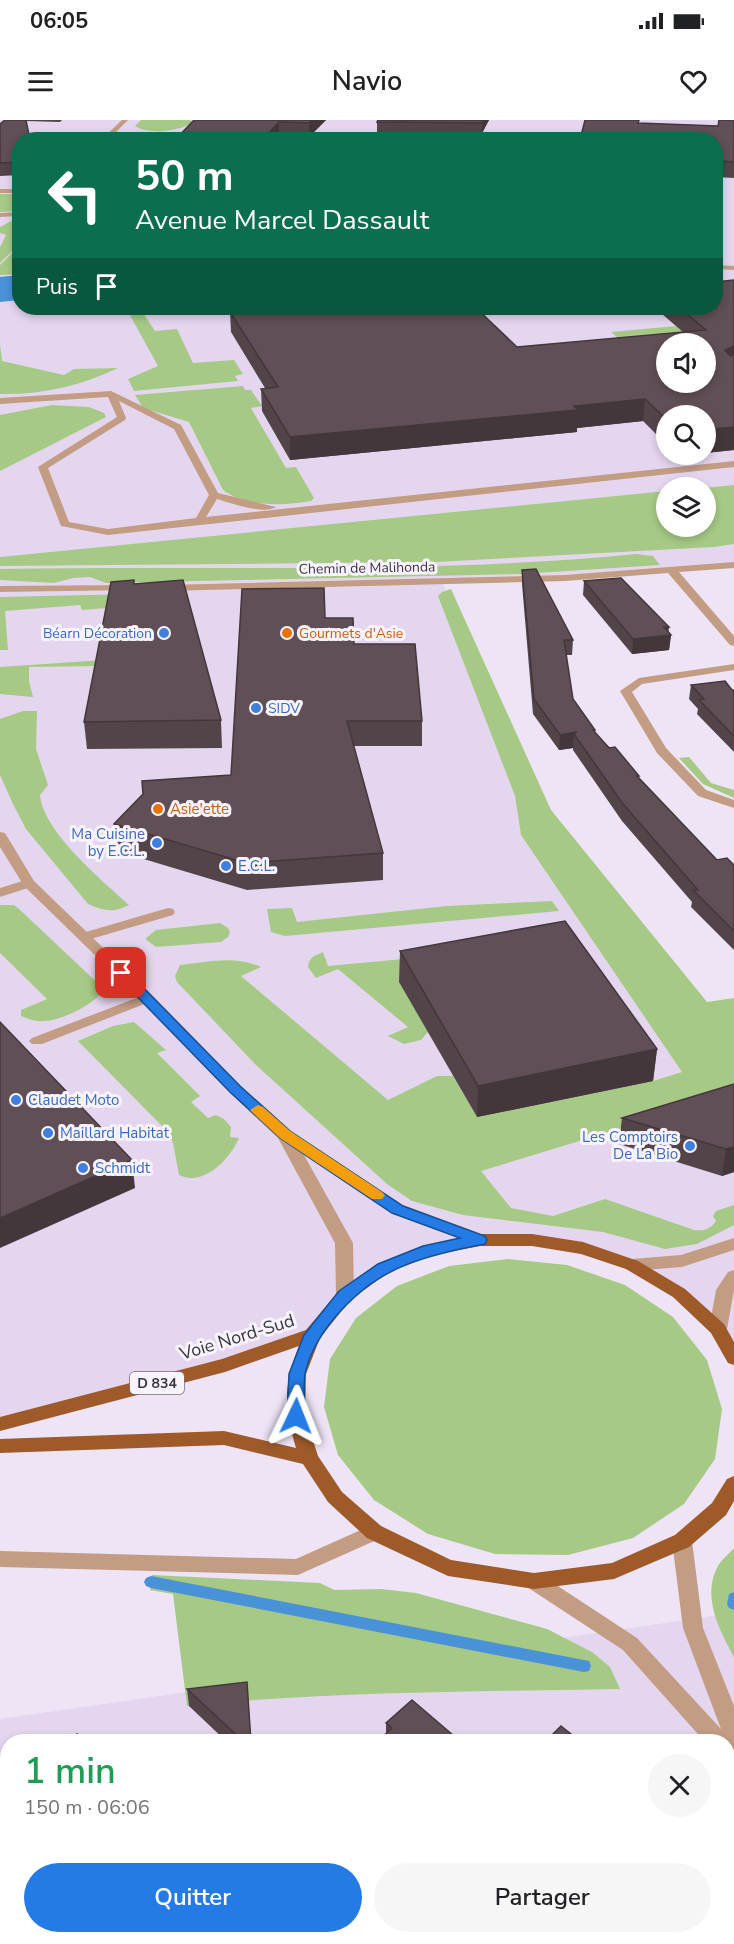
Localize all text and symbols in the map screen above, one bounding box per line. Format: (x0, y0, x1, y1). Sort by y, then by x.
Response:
text: 06:05 (30, 6, 88, 36)
text: Navio (332, 63, 402, 100)
icon: menu (24, 65, 57, 98)
icon: heart (677, 65, 710, 98)
text: 50 m (135, 148, 234, 205)
icon: left (36, 156, 114, 234)
text: Avenue Marcel Dassault (135, 202, 429, 239)
icon: arrive (90, 270, 123, 303)
text: Puis (36, 272, 78, 302)
map controls (656, 333, 716, 537)
button: sound (656, 333, 716, 393)
button: search (656, 405, 716, 465)
button: layers (656, 477, 716, 537)
street label: Chemin de Malihonda (298, 557, 436, 579)
place label: Béarn Décoration (43, 624, 152, 643)
place label: Gourmets d'Asie (299, 624, 403, 643)
marker: Béarn Décoration (157, 626, 171, 640)
marker: Gourmets d'Asie (280, 626, 294, 640)
place label: SIDV (268, 699, 300, 718)
marker: SIDV (249, 701, 263, 715)
place label: Asie'ette (170, 799, 229, 819)
marker: Asie'ette (151, 802, 165, 816)
place label: Ma Cuisine by E.C.L. (71, 824, 145, 861)
marker: Ma Cuisine by E.C.L. (150, 836, 164, 850)
place label: E.C.L. (238, 856, 275, 876)
marker: E.C.L. (219, 859, 233, 873)
pin (95, 947, 146, 998)
icon: arrive (104, 956, 137, 989)
place label: Claudet Moto (28, 1090, 119, 1110)
marker: Claudet Moto (9, 1093, 23, 1107)
place label: Maillard Habitat (60, 1123, 170, 1143)
marker: Maillard Habitat (41, 1126, 55, 1140)
place label: Les Comptoirs De La Bio (582, 1127, 678, 1164)
marker: Les Comptoirs De La Bio (683, 1139, 697, 1153)
place label: Schmidt (95, 1158, 151, 1178)
marker: Schmidt (76, 1161, 90, 1175)
street label: Voie Nord-Sud (176, 1308, 297, 1366)
road number: D 834 (130, 1372, 184, 1394)
position arrow (264, 1384, 328, 1448)
text: 1 min (24, 1747, 116, 1796)
button: close (648, 1754, 711, 1817)
text: 150 m · 06:06 (24, 1794, 150, 1821)
button: Quitter (24, 1863, 362, 1932)
button: Partager (374, 1863, 711, 1932)

